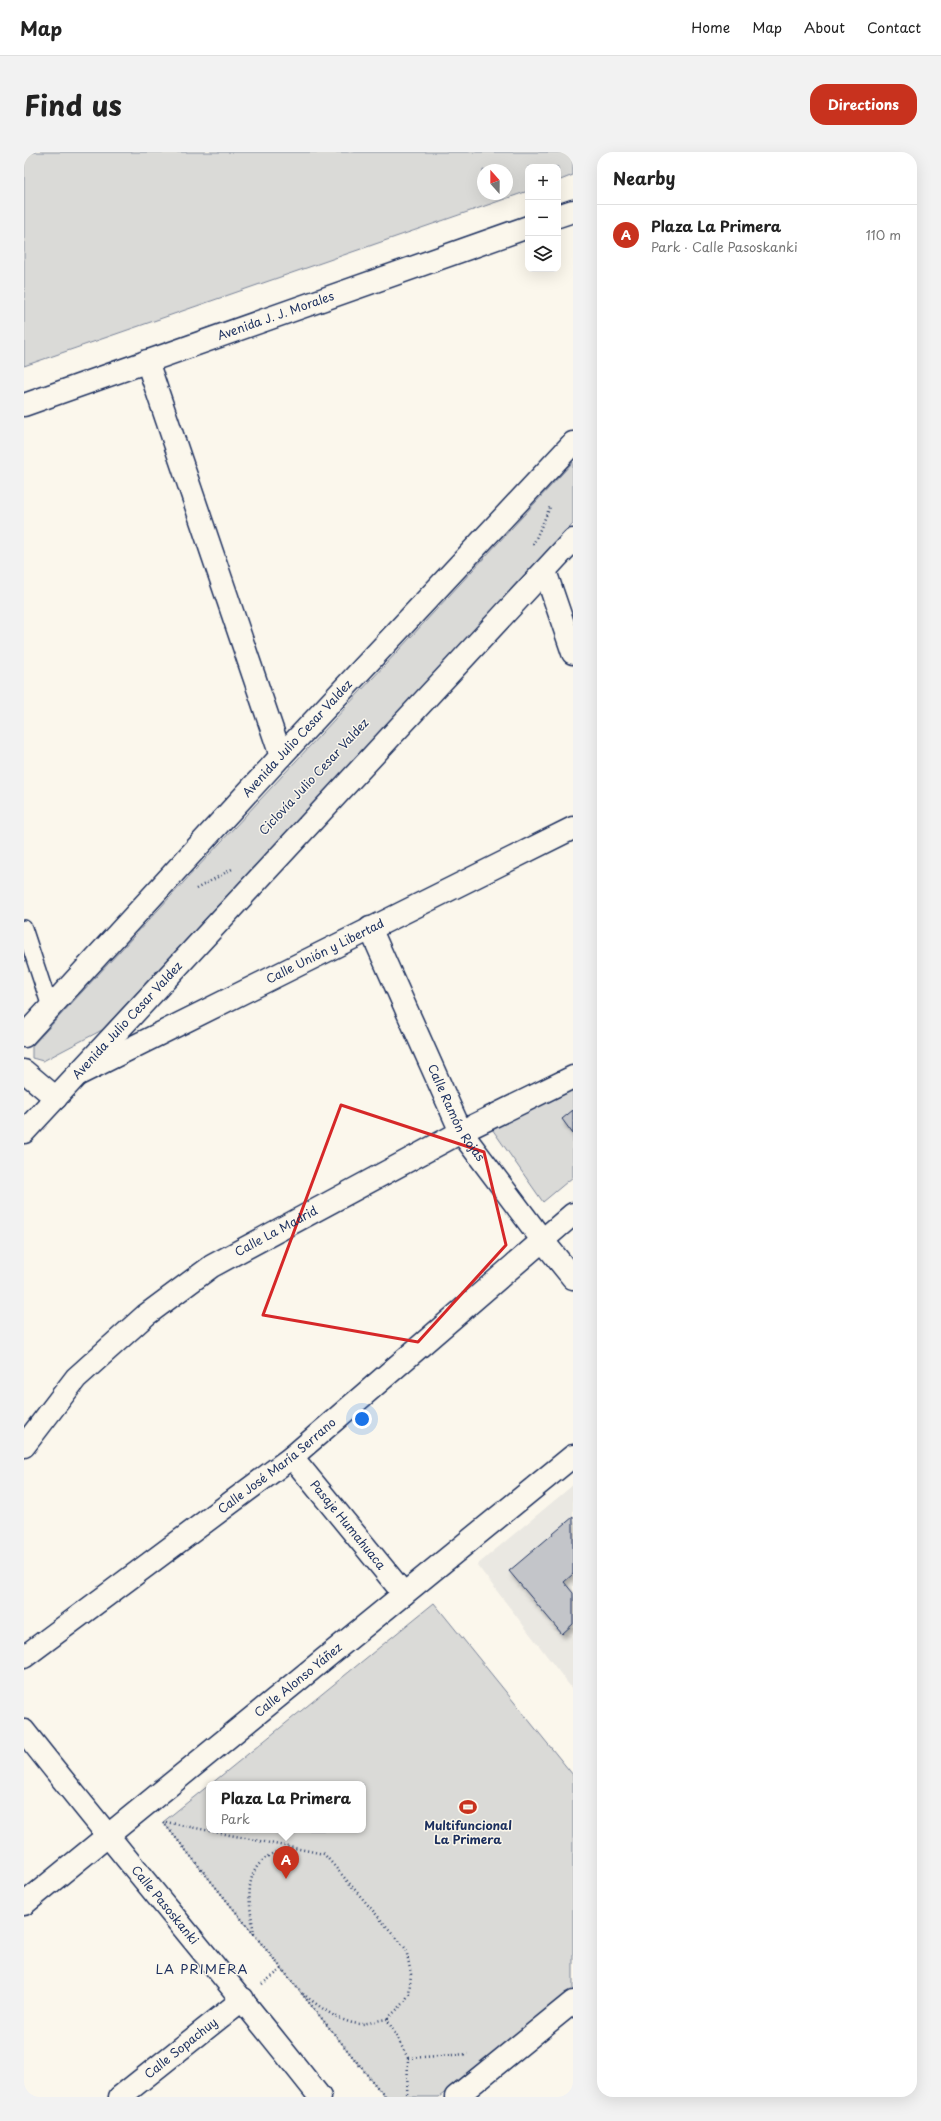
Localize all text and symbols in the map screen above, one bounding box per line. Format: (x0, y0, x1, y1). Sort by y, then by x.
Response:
text: Map (20, 14, 62, 42)
text: Home (691, 17, 730, 38)
text: Map (752, 17, 782, 38)
text: About (804, 17, 845, 38)
text: Contact (867, 17, 921, 38)
text: Find us (24, 83, 122, 126)
button: Directions (810, 84, 917, 125)
north arrow (477, 164, 513, 200)
map controls (525, 164, 561, 272)
button: + (525, 164, 561, 200)
text: Nearby (613, 165, 675, 191)
button: − (525, 200, 561, 236)
text: Plaza La Primera (651, 214, 781, 237)
text: A (621, 225, 631, 244)
text: 110 m (866, 225, 901, 244)
button: layers (525, 236, 561, 272)
text: Park · Calle Pasoskanki (651, 237, 798, 256)
street label: Avenida J. J. Morales (214, 286, 337, 344)
street label: Avenida Julio Cesar Valdez (238, 675, 356, 801)
street label: Ciclovía Julio Cesar Valdez (254, 714, 372, 839)
street label: Calle Unión y Libertad (263, 914, 387, 987)
street label: Avenida Julio Cesar Valdez (67, 957, 186, 1083)
street label: Calle Ramón Rojas (424, 1061, 490, 1165)
street label: Calle La Madrid (231, 1201, 321, 1260)
your location (352, 1409, 372, 1429)
street label: Calle José María Serrano (214, 1413, 340, 1518)
street label: Pasaje Humahuaca (306, 1476, 391, 1573)
street label: Calle Alonso Yáñez (250, 1638, 346, 1721)
popup (206, 1781, 366, 1833)
text: Plaza La Primera (221, 1786, 351, 1809)
sports icon: Multifuncional La Primera (458, 1797, 478, 1817)
text: Park (221, 1809, 250, 1828)
place label: Multifuncional La Primera (424, 1816, 512, 1848)
pin: A (273, 1846, 299, 1879)
street label: Calle Pasoskanki (128, 1861, 203, 1948)
district label: LA PRIMERA (155, 1959, 249, 1978)
street label: Calle Sopachuy (140, 2013, 221, 2082)

